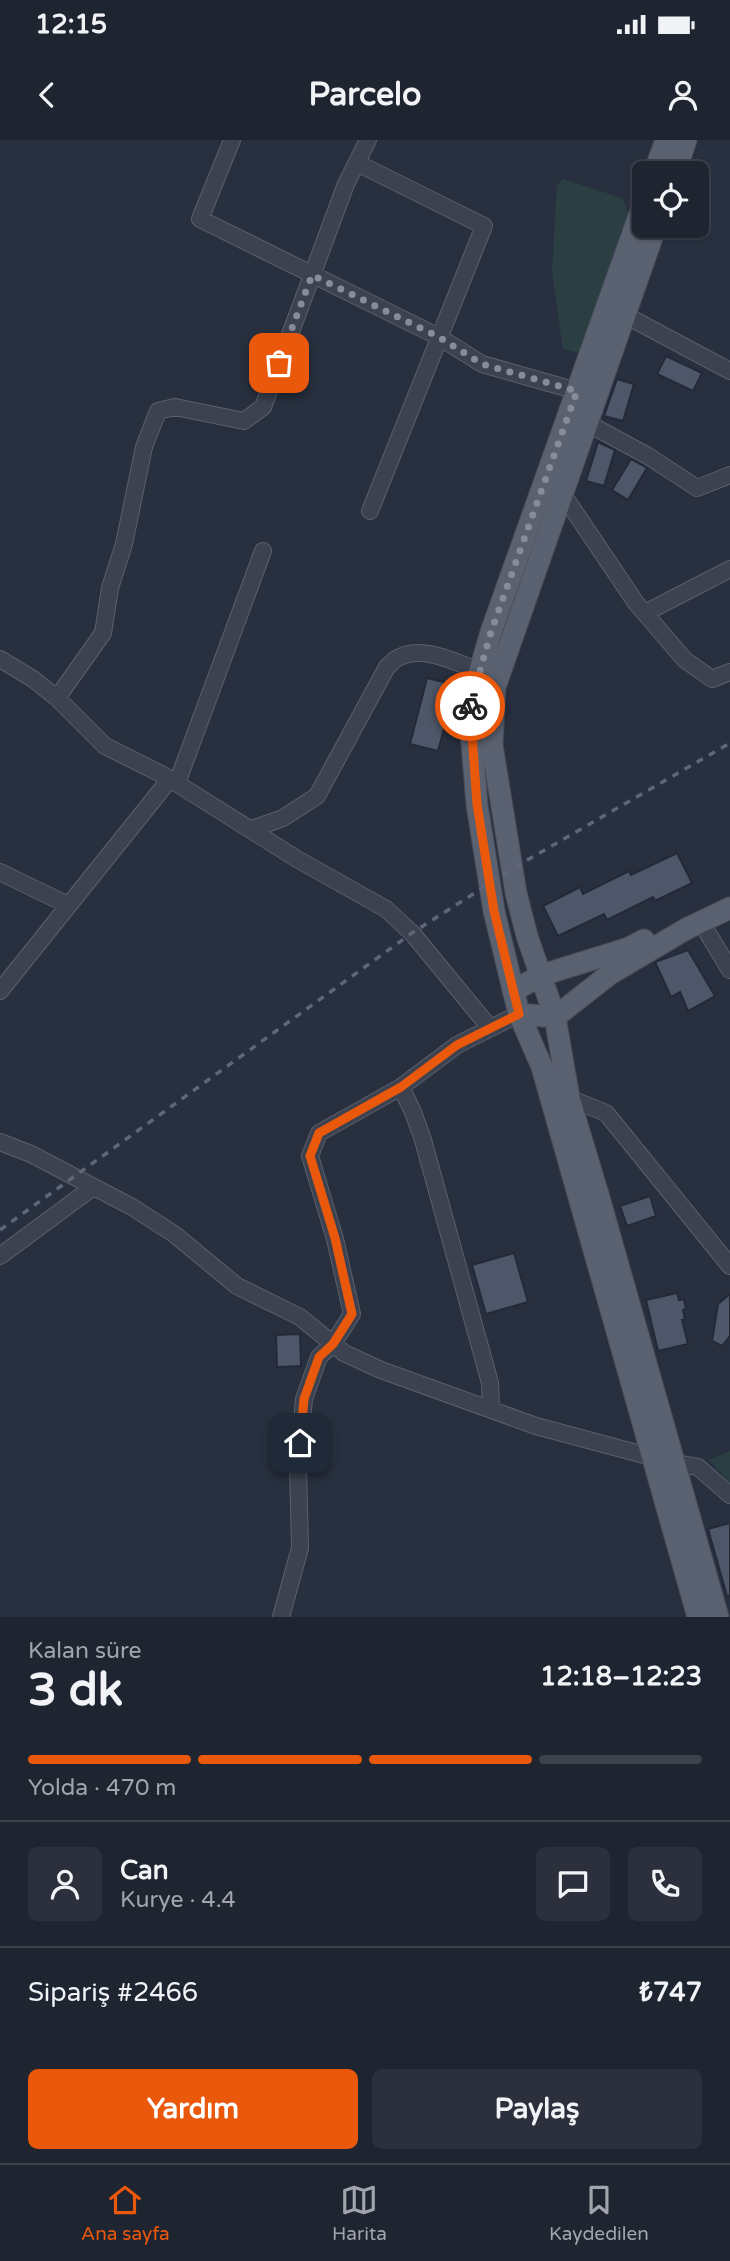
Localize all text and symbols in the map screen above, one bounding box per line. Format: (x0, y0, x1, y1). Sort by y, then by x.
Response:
text: 12:15 (35, 9, 107, 40)
icon: back (28, 76, 66, 114)
text: Parcelo (309, 76, 421, 114)
icon: person (664, 76, 702, 114)
map controls (632, 161, 709, 238)
button: locate (632, 161, 709, 238)
pin (249, 333, 309, 393)
icon: bag (260, 344, 298, 382)
courier (435, 671, 505, 741)
icon: bike (451, 687, 489, 725)
pin (270, 1413, 330, 1473)
icon: home (281, 1424, 319, 1462)
text: Kalan süre (28, 1637, 142, 1665)
text: 12:18–12:23 (540, 1661, 702, 1692)
text: 3 dk (28, 1663, 123, 1718)
text: Yolda · 470 m (28, 1774, 177, 1802)
button: person (28, 1847, 102, 1921)
button: chat (536, 1847, 610, 1921)
button: phone (628, 1847, 702, 1921)
text: Can (120, 1855, 169, 1886)
text: Kurye · 4.4 (120, 1886, 236, 1914)
text: Sipariş #2466 (28, 1977, 198, 2008)
text: ₺747 (639, 1977, 702, 2008)
button: Yardım (28, 2069, 358, 2149)
button: Paylaş (372, 2069, 702, 2149)
tab: Ana sayfa (81, 2181, 170, 2245)
tab: Harita (332, 2181, 387, 2245)
tab: Kaydedilen (549, 2181, 649, 2245)

